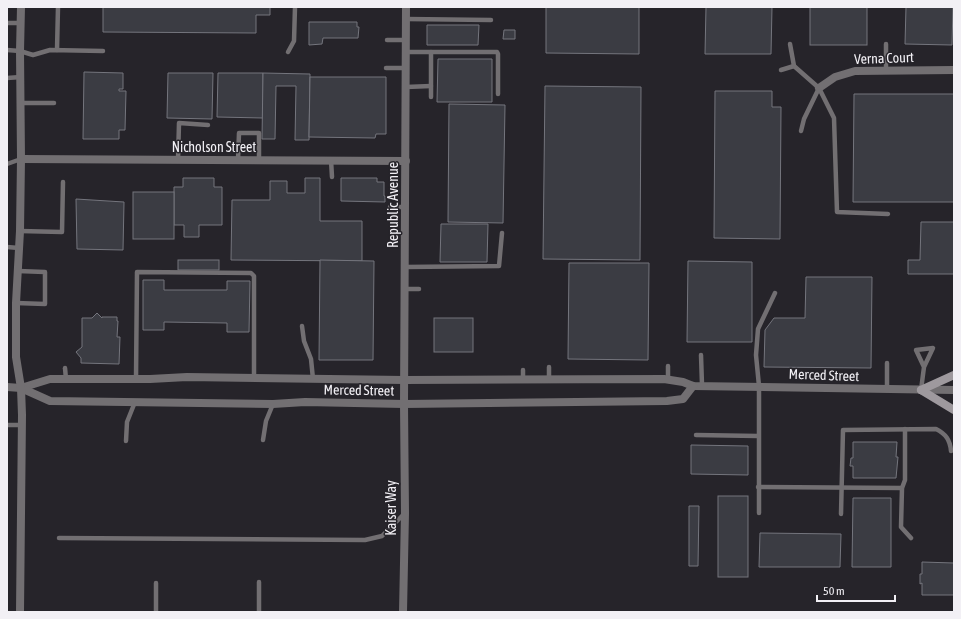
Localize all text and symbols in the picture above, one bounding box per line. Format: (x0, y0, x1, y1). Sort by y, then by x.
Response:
street label: Verna Court (854, 49, 914, 67)
street label: Nicholson Street (172, 139, 256, 155)
street label: Republic Avenue (385, 162, 401, 248)
street label: Merced Street (788, 366, 860, 384)
street label: Merced Street (324, 381, 394, 399)
street label: Kaiser Way (383, 480, 399, 536)
scale bar (817, 577, 895, 603)
text: 50 m (823, 584, 845, 598)

